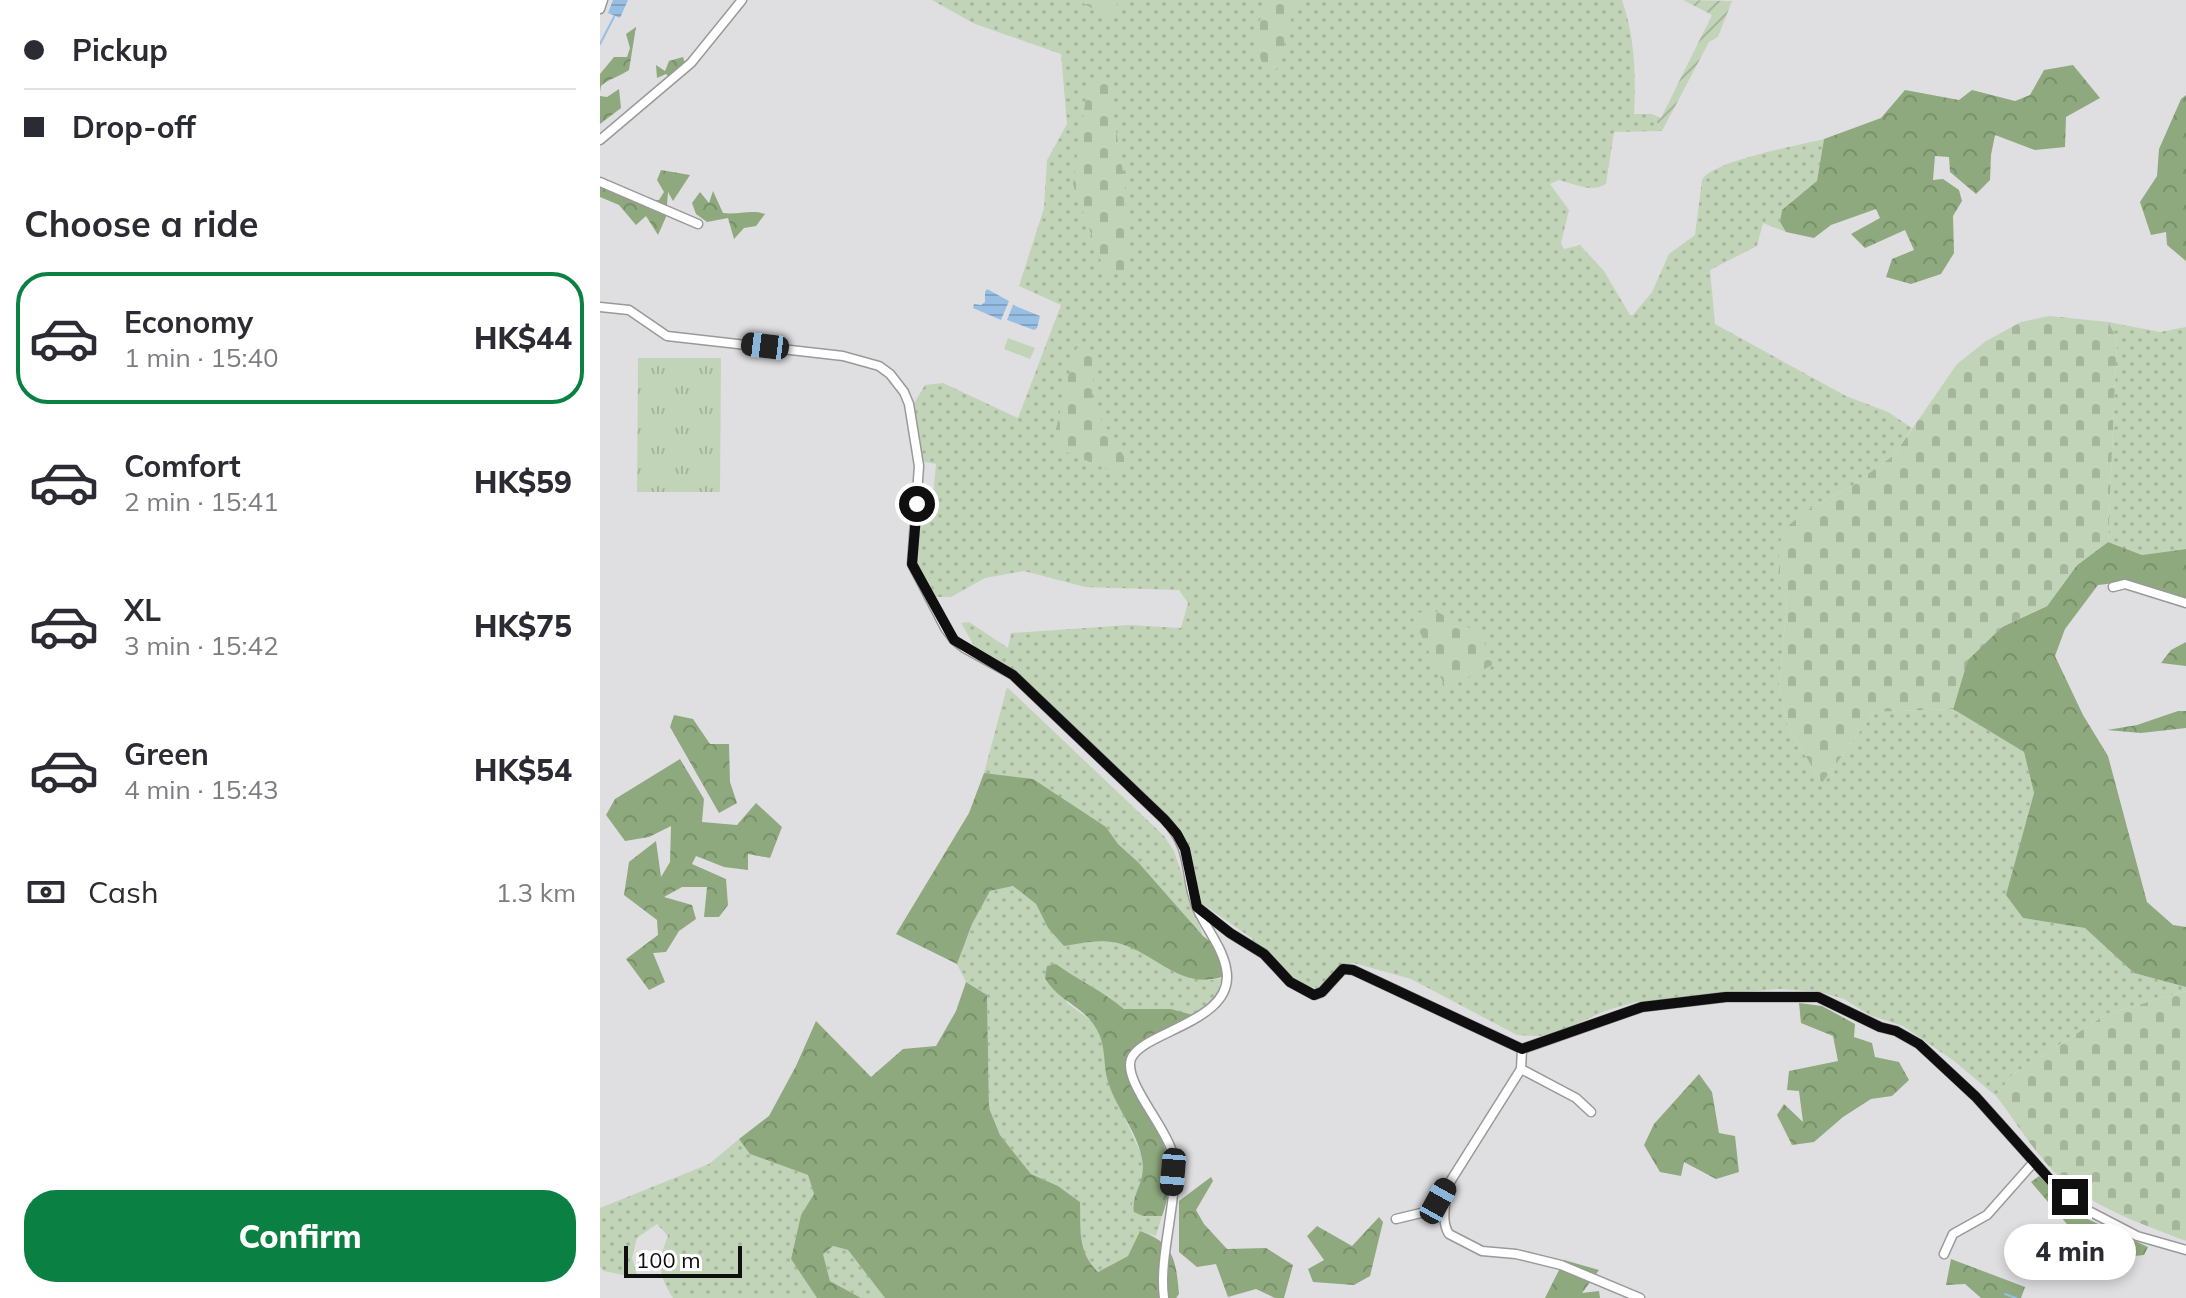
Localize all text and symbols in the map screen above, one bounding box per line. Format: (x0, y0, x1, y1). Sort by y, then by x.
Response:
text: Pickup (72, 31, 168, 69)
text: Drop-off (72, 108, 196, 146)
text: Choose a ride (24, 201, 258, 246)
icon: car (28, 302, 100, 374)
text: Economy (124, 303, 253, 341)
text: HK$44 (474, 319, 572, 357)
car (740, 331, 790, 361)
text: 1 min · 15:40 (124, 341, 279, 374)
icon: car (28, 446, 100, 518)
text: Comfort (124, 447, 241, 485)
text: HK$59 (474, 463, 572, 501)
text: 2 min · 15:41 (124, 485, 279, 518)
route start (899, 486, 935, 522)
icon: car (28, 590, 100, 662)
text: XL (124, 591, 161, 629)
text: HK$75 (474, 607, 572, 645)
text: 3 min · 15:42 (124, 629, 279, 662)
icon: car (28, 734, 100, 806)
text: Green (124, 735, 209, 773)
text: HK$54 (474, 751, 572, 789)
text: 4 min · 15:43 (124, 773, 279, 806)
icon: cash (24, 870, 68, 914)
text: Cash (88, 873, 159, 911)
text: 1.3 km (496, 876, 576, 909)
car (1159, 1147, 1187, 1197)
car (1416, 1174, 1460, 1228)
route end (2052, 1179, 2088, 1215)
button: Confirm (24, 1190, 576, 1282)
callout: 4 min (2004, 1225, 2136, 1281)
text: 4 min (2035, 1235, 2105, 1268)
scale bar (624, 1242, 742, 1278)
text: 100 m (636, 1246, 701, 1274)

